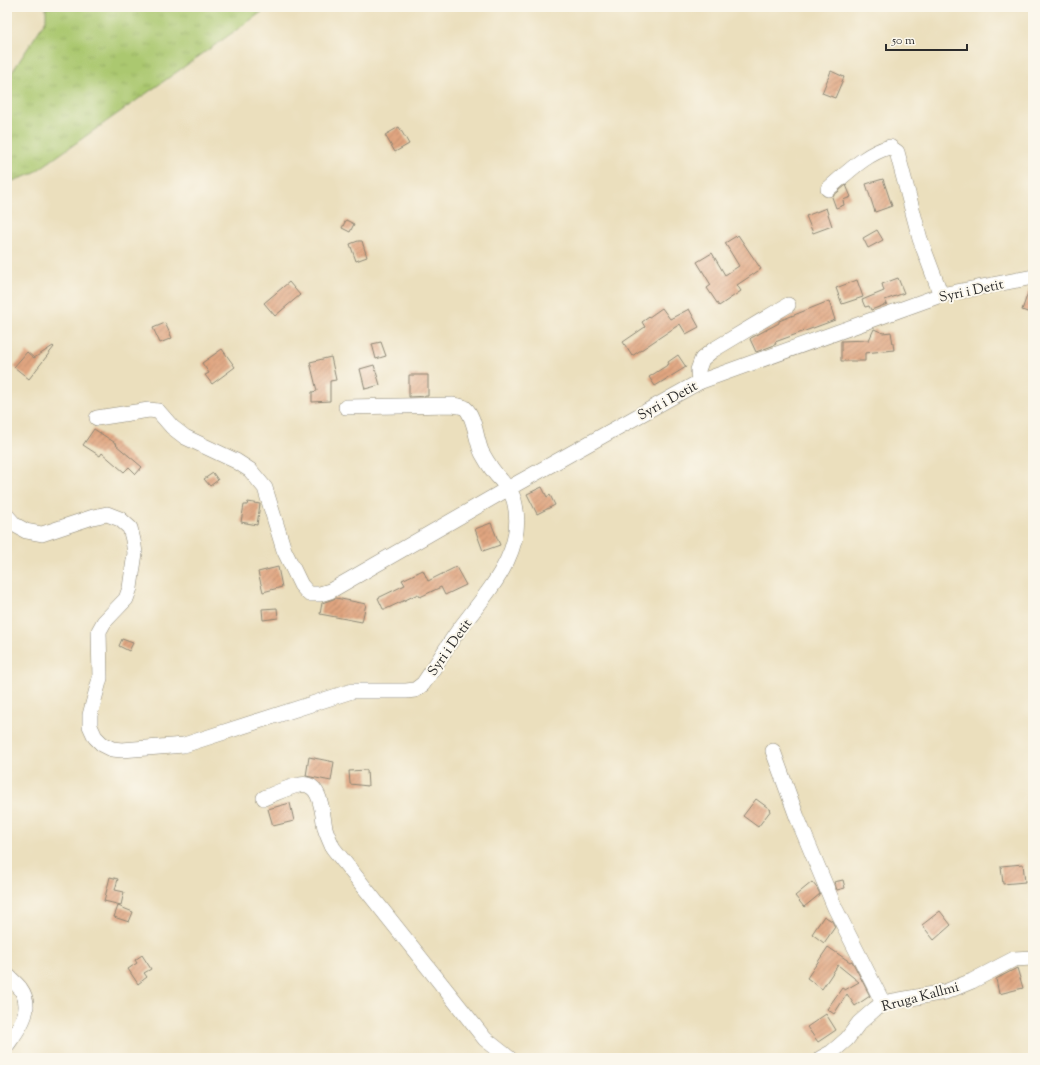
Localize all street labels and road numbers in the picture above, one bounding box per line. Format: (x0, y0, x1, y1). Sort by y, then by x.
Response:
street label: Syri i Detit (937, 275, 1006, 309)
street label: Syri i Detit (634, 377, 702, 426)
street label: Syri i Detit (424, 615, 478, 681)
street label: Rruga Kallmi (880, 978, 961, 1018)

